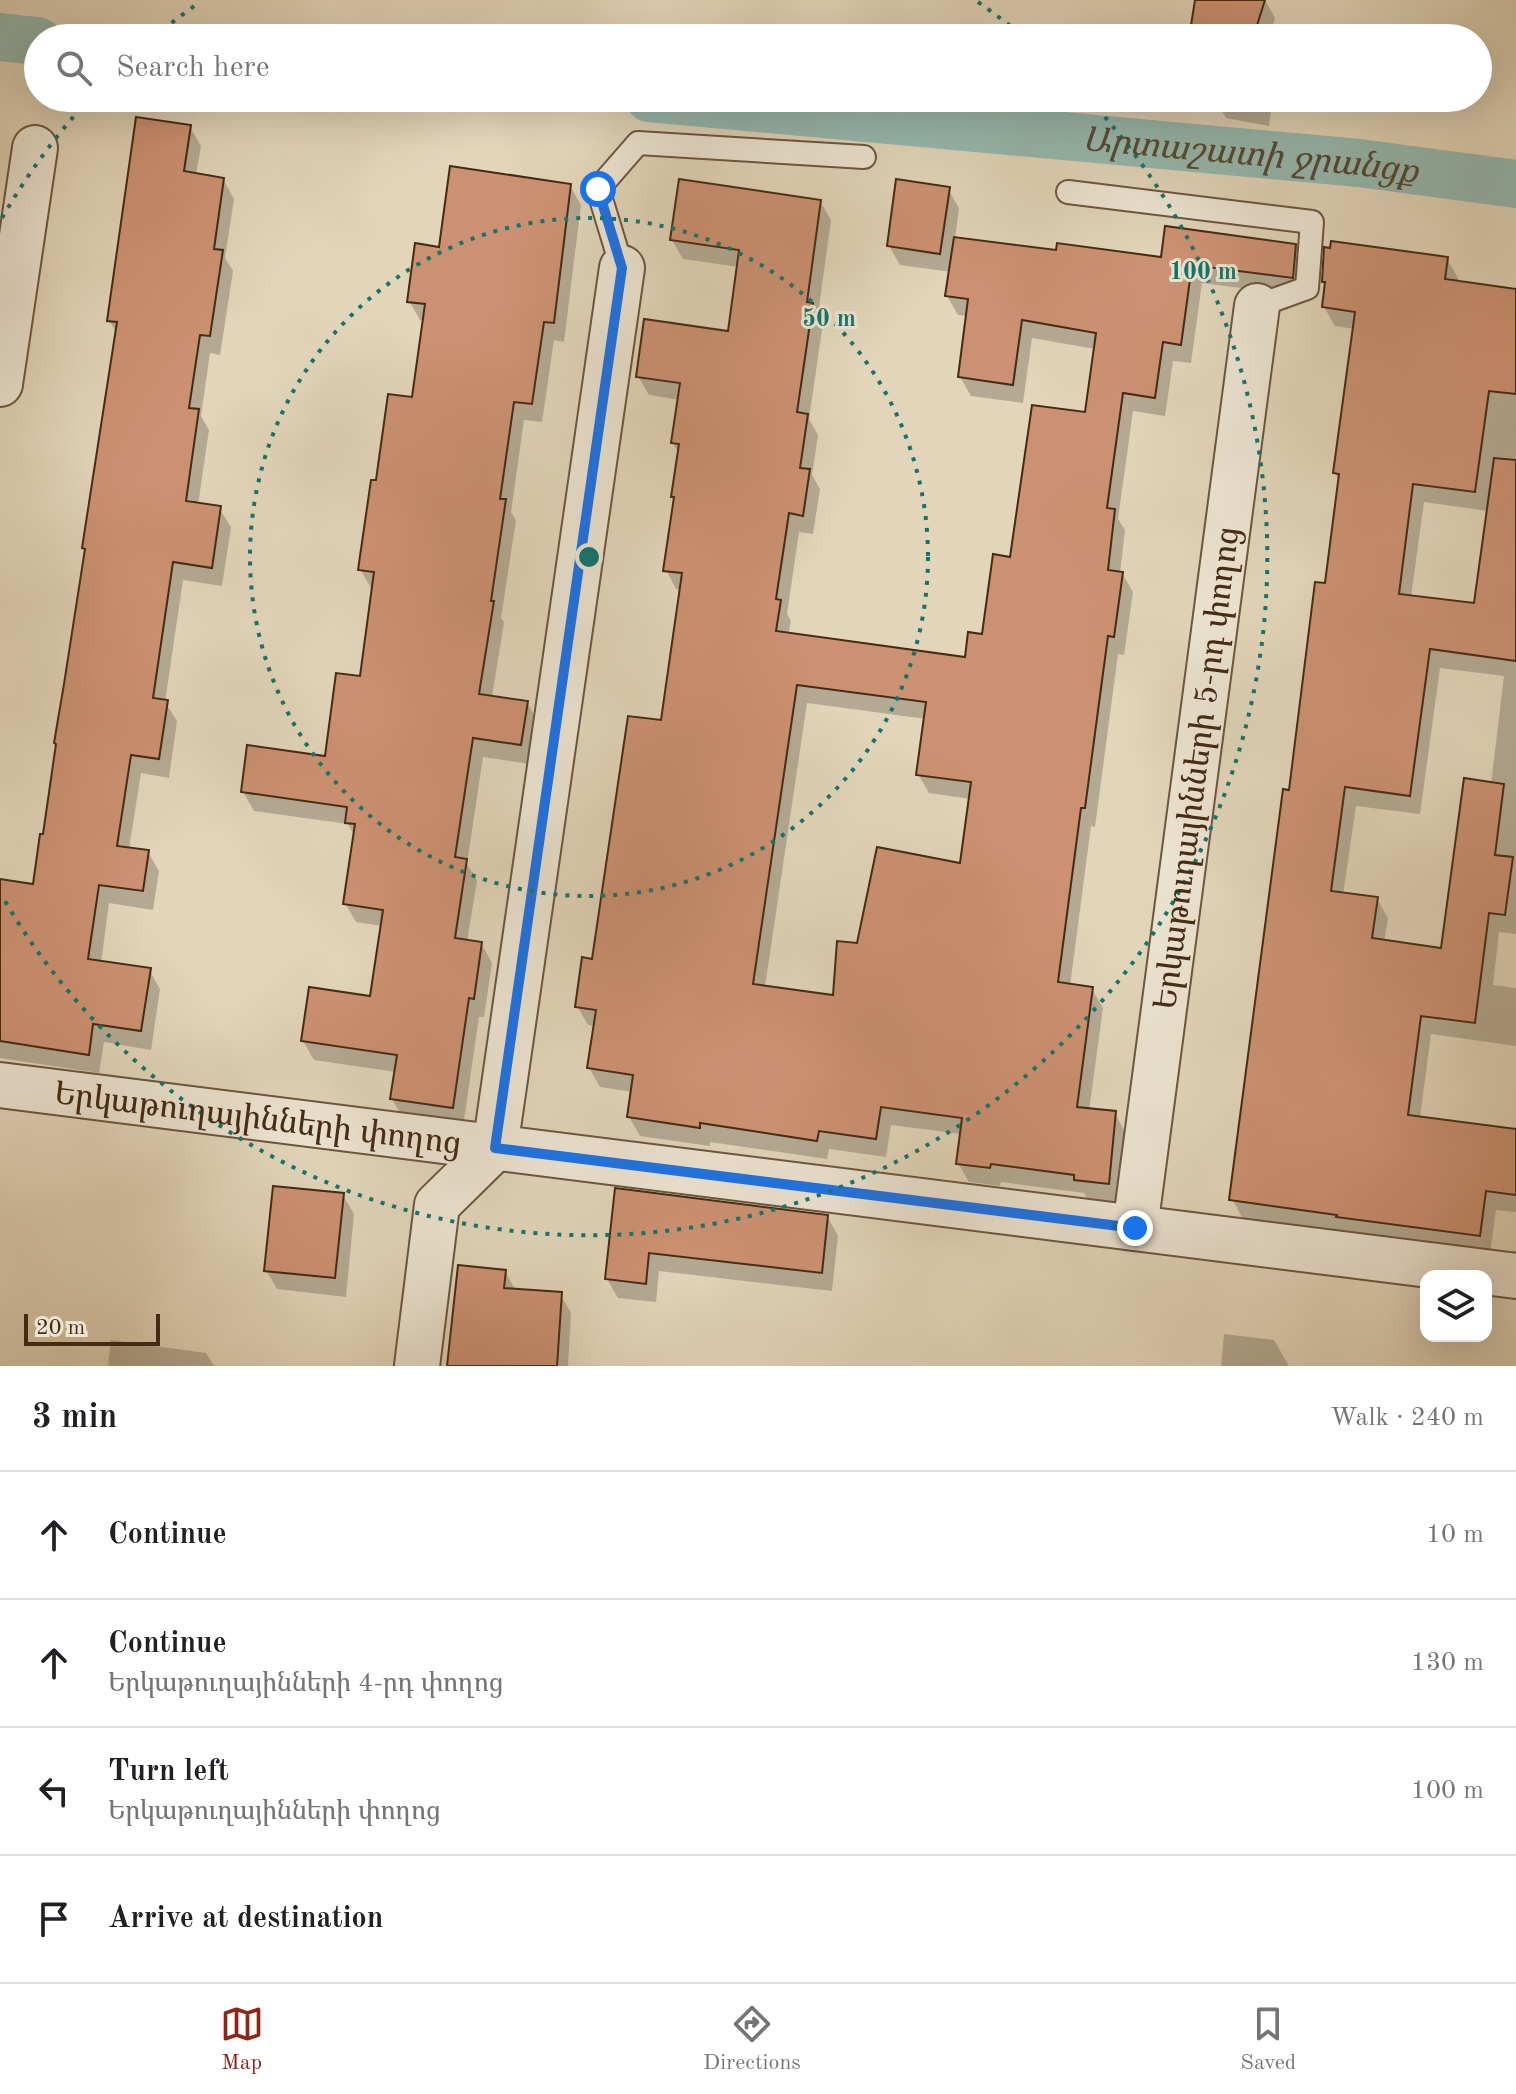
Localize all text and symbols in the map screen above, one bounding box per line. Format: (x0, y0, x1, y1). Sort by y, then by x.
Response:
search box (24, 24, 1492, 112)
icon: search (52, 46, 96, 90)
text: Search here (116, 53, 270, 83)
water label: Արտաշատի ջրանցք (1081, 124, 1422, 193)
route start (580, 171, 616, 207)
text: 100 m (1169, 261, 1237, 285)
text: 50 m (802, 307, 856, 332)
street label: Երկաթուղայինների 5-րդ փողոց (1151, 525, 1247, 1012)
centre of rings (575, 543, 603, 571)
street label: Երկաթուղայինների փողոց (52, 1079, 463, 1162)
route end (1117, 1210, 1153, 1246)
map controls (1420, 1270, 1492, 1342)
button: layers (1420, 1270, 1492, 1342)
scale bar (24, 1310, 160, 1346)
text: 20 m (36, 1317, 85, 1339)
text: 3 min (32, 1401, 117, 1435)
text: Walk · 240 m (1330, 1405, 1484, 1431)
icon: ahead (32, 1513, 76, 1557)
text: Continue (108, 1520, 227, 1550)
text: 10 m (1426, 1522, 1484, 1548)
text: Continue (108, 1629, 227, 1659)
icon: ahead (32, 1641, 76, 1685)
text: 130 m (1411, 1650, 1484, 1676)
text: Երկաթուղայինների 4-րդ փողոց (108, 1671, 503, 1697)
text: Turn left (108, 1757, 229, 1787)
icon: left (32, 1769, 76, 1813)
text: 100 m (1411, 1778, 1484, 1804)
text: Երկաթուղայինների փողոց (108, 1799, 441, 1825)
icon: arrive (32, 1897, 76, 1941)
text: Arrive at destination (108, 1904, 383, 1934)
tab: Map (220, 2002, 264, 2077)
tab: Directions (703, 2002, 801, 2077)
tab: Saved (1240, 2002, 1296, 2077)

